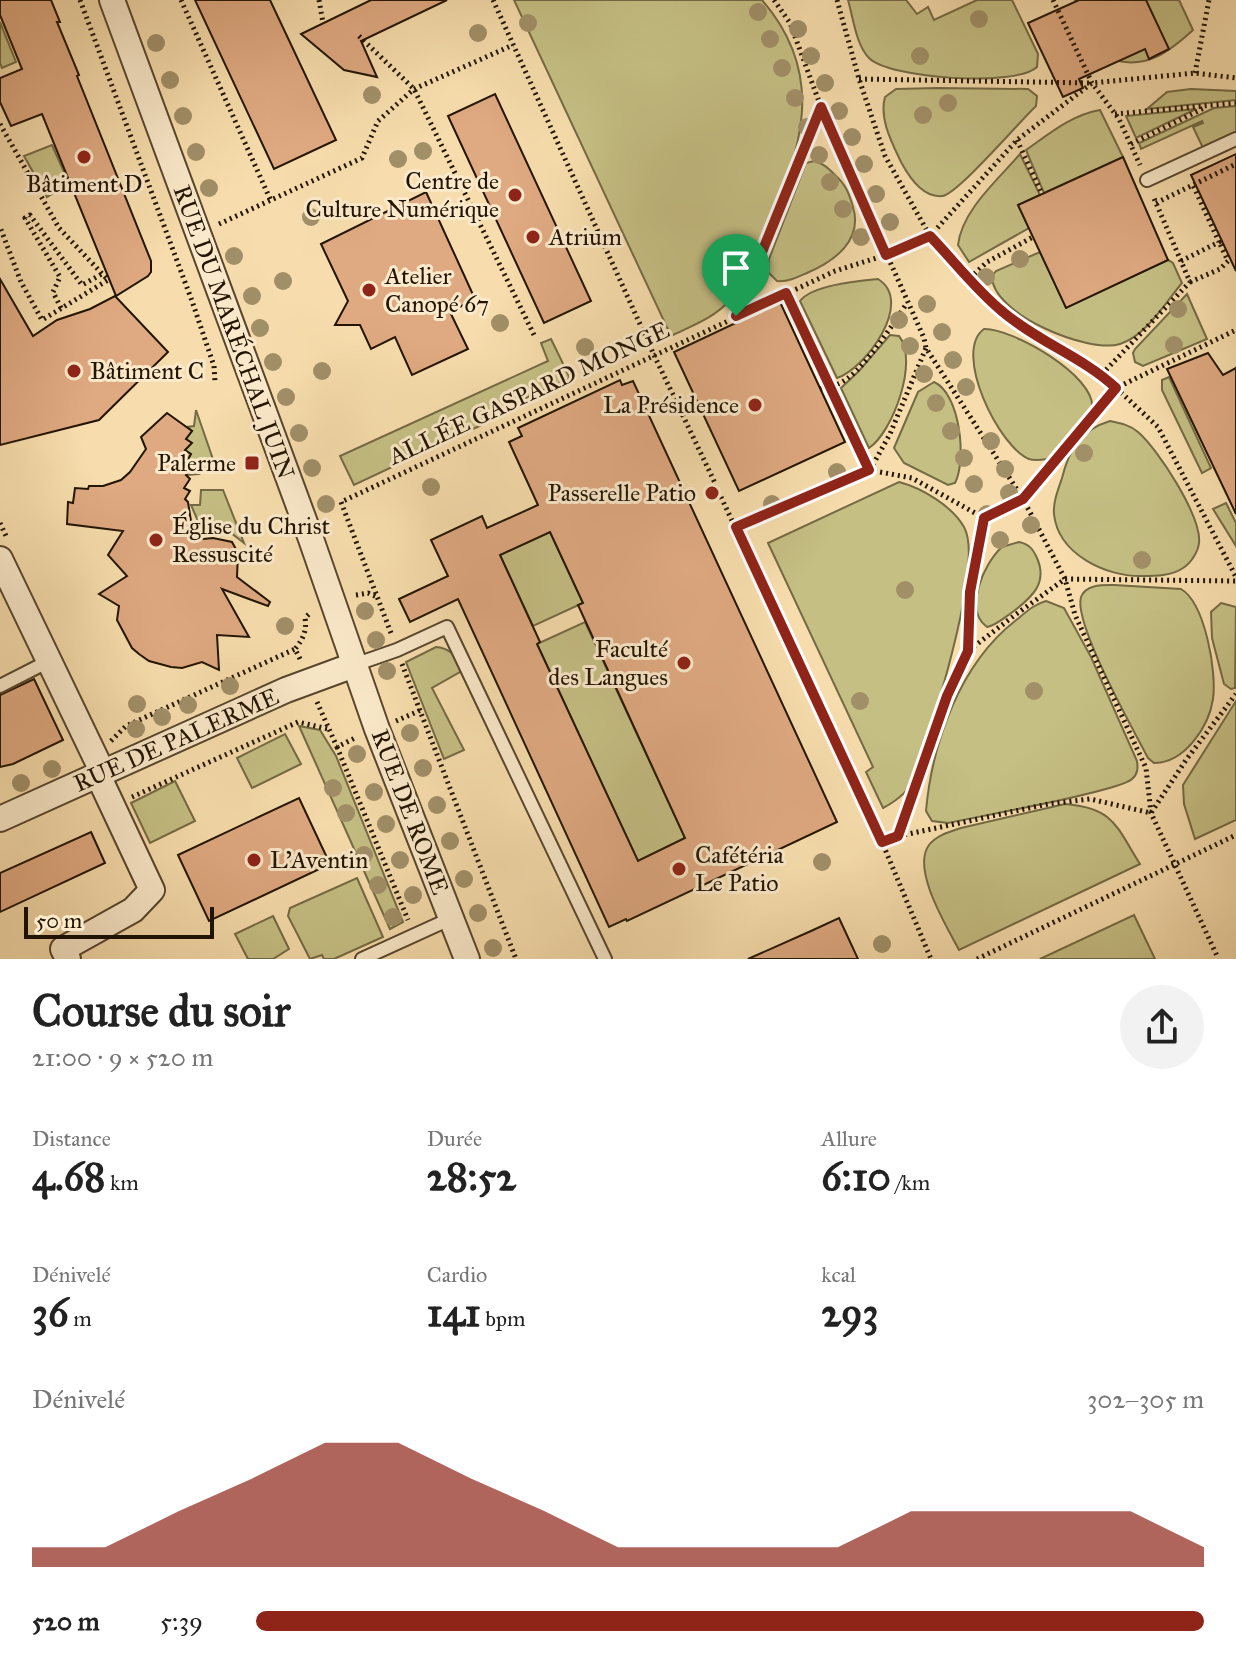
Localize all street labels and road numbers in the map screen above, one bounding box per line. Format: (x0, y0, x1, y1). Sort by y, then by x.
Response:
street label: RUE DU MARÉCHAL JUIN (167, 181, 301, 483)
street label: ALLÉE GASPARD MONGE (383, 315, 674, 472)
street label: RUE DE PALERME (69, 681, 283, 799)
street label: RUE DE ROME (365, 725, 455, 899)

